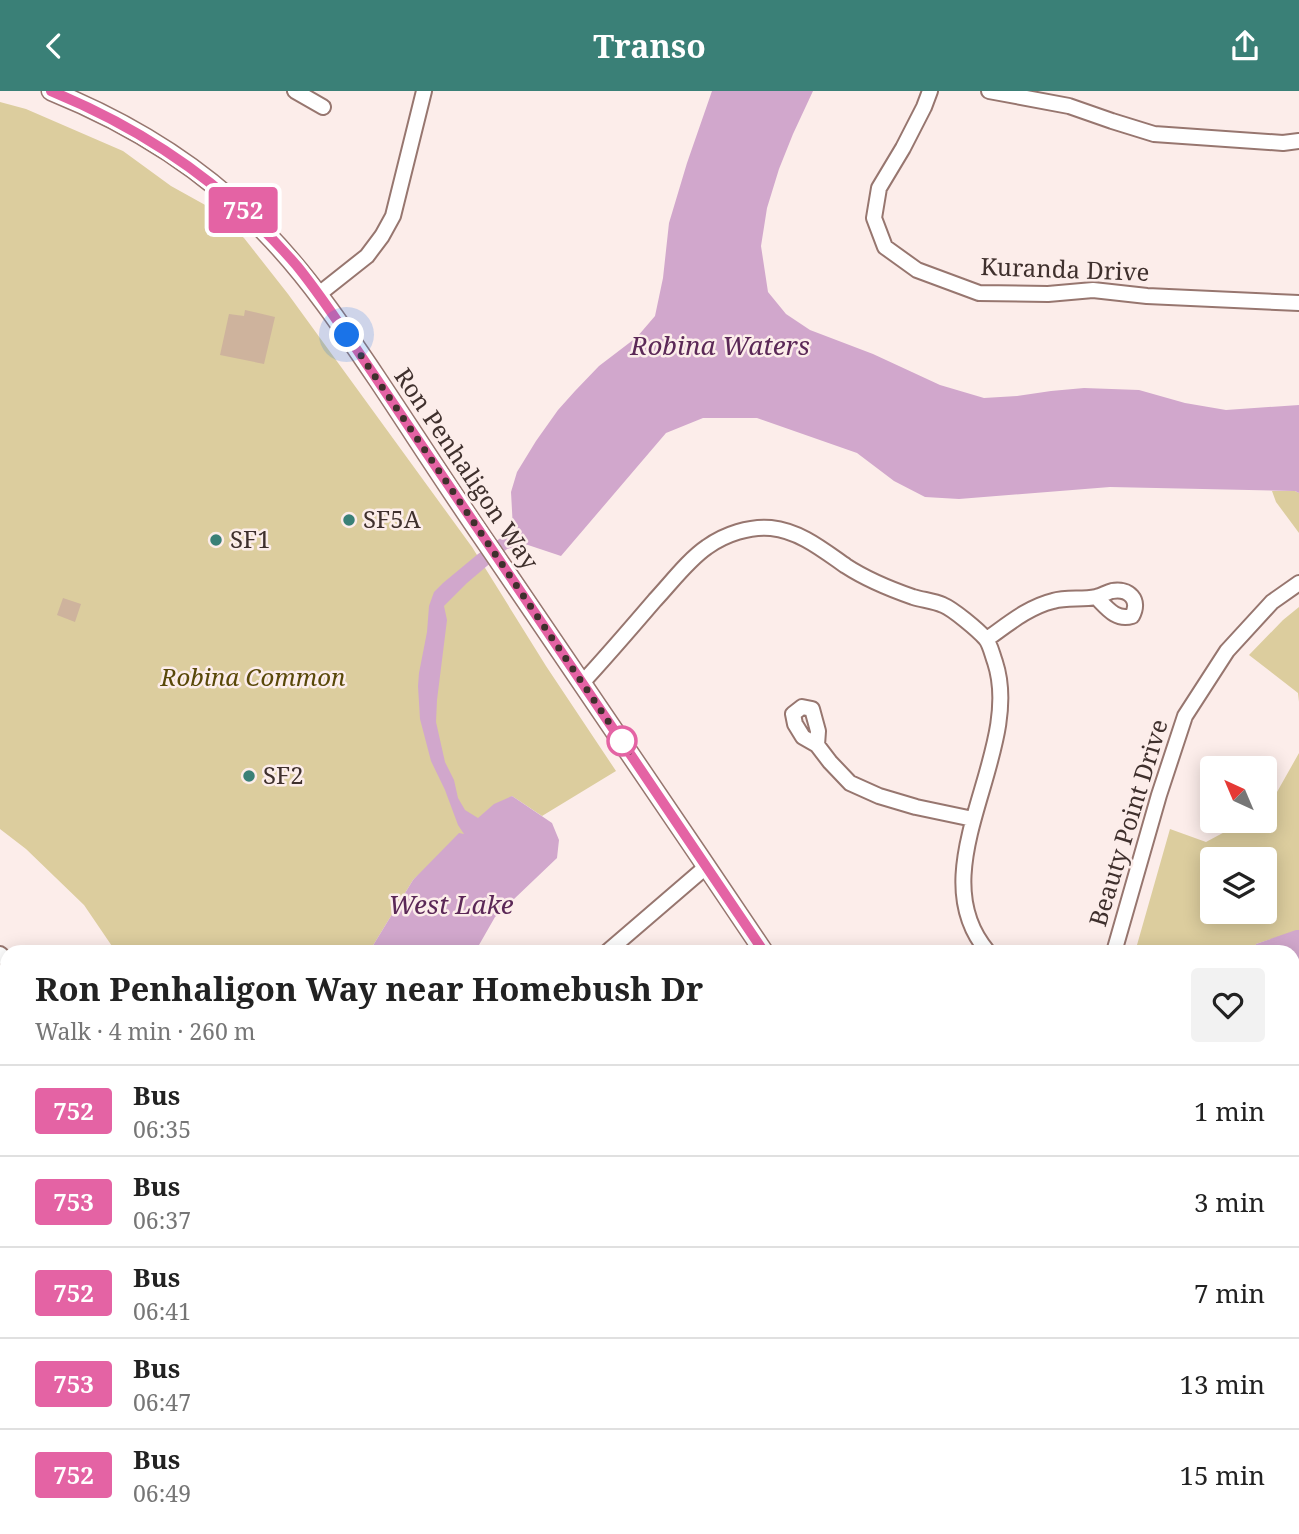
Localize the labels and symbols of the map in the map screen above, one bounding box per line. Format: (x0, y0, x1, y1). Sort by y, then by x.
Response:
line badge: 752 (203, 187, 283, 233)
street label: Kuranda Drive (980, 249, 1150, 288)
your location (329, 317, 364, 352)
water label: Robina Waters (629, 327, 810, 363)
street label: Ron Penhaligon Way (387, 361, 547, 576)
place label: SF5A (363, 502, 421, 535)
marker: SF5A (341, 512, 357, 528)
place label: SF1 (230, 522, 271, 555)
marker: SF1 (208, 532, 224, 548)
park label: Robina Common (160, 660, 346, 693)
street label: Beauty Point Drive (1080, 715, 1175, 930)
unlabelled marker (607, 726, 637, 756)
north arrow (1200, 756, 1278, 833)
place label: SF2 (263, 758, 304, 791)
marker: SF2 (241, 768, 257, 784)
water label: West Lake (388, 886, 514, 922)

